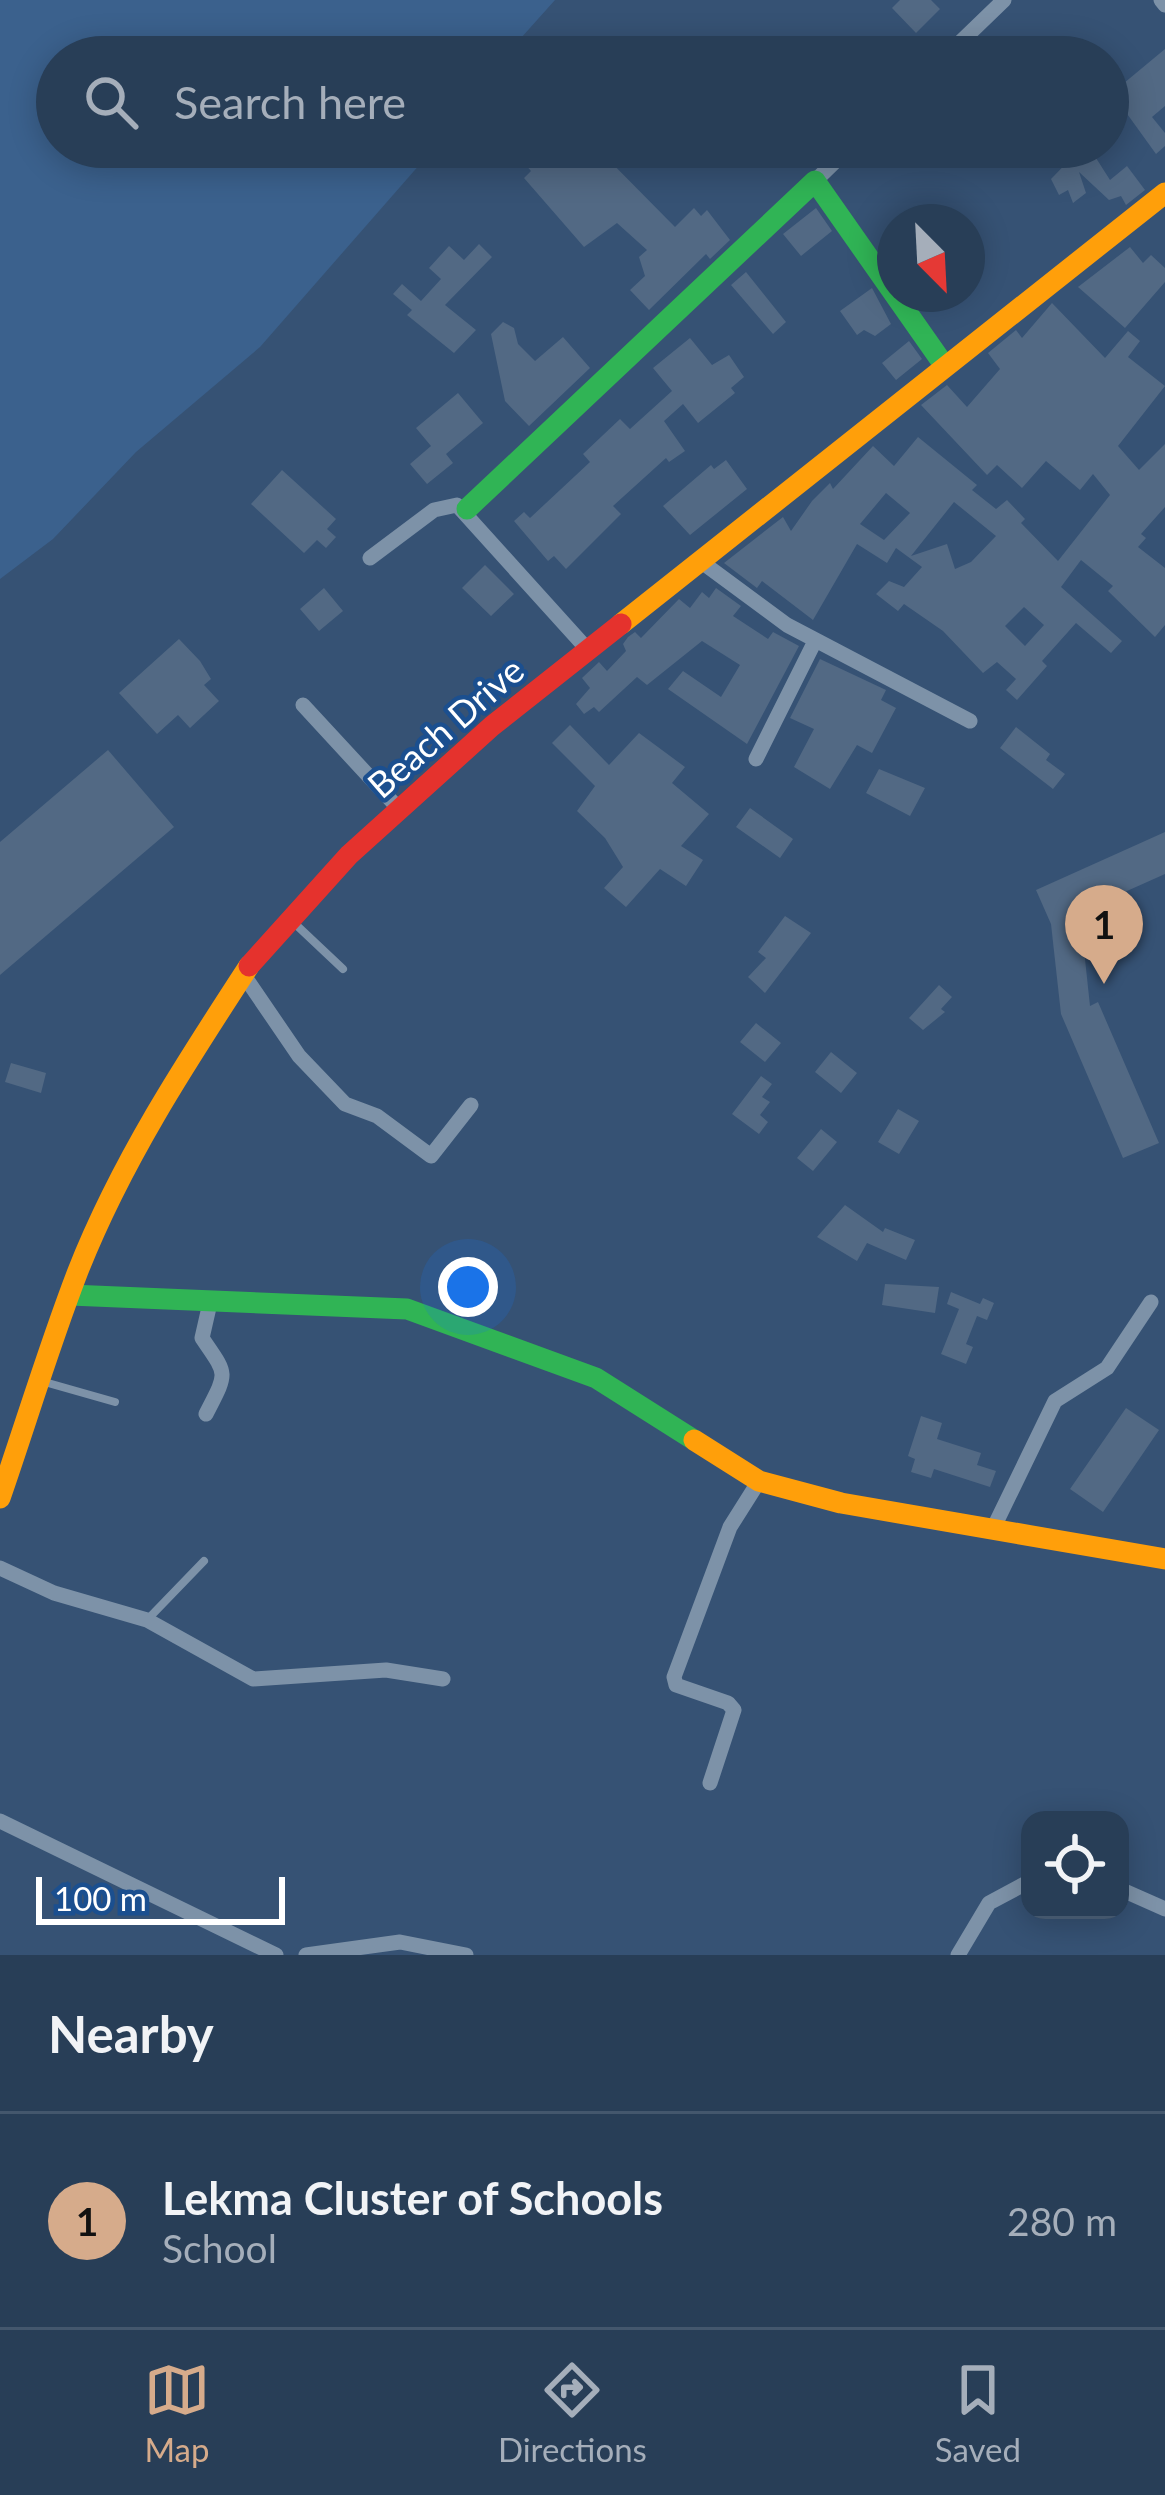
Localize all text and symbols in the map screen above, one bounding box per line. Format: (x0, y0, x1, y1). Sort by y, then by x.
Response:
search box (36, 36, 1129, 168)
icon: search (78, 69, 144, 135)
text: Search here (174, 75, 406, 129)
north arrow (877, 204, 985, 312)
street label: Beach Drive (358, 647, 532, 807)
pin: 1 (1065, 885, 1143, 984)
your location (438, 1257, 498, 1317)
map controls (1021, 1811, 1129, 1919)
button: locate (1021, 1811, 1129, 1919)
scale bar (36, 1871, 285, 1924)
text: 100 m (54, 1878, 147, 1918)
text: Nearby (48, 2003, 214, 2064)
text: Lekma Cluster of Schools (162, 2171, 663, 2225)
text: 1 (76, 2198, 98, 2244)
text: 280 m (1007, 2198, 1117, 2244)
text: School (162, 2225, 277, 2271)
tab: Map (144, 2357, 210, 2469)
tab: Directions (498, 2357, 647, 2469)
tab: Saved (935, 2357, 1021, 2469)

